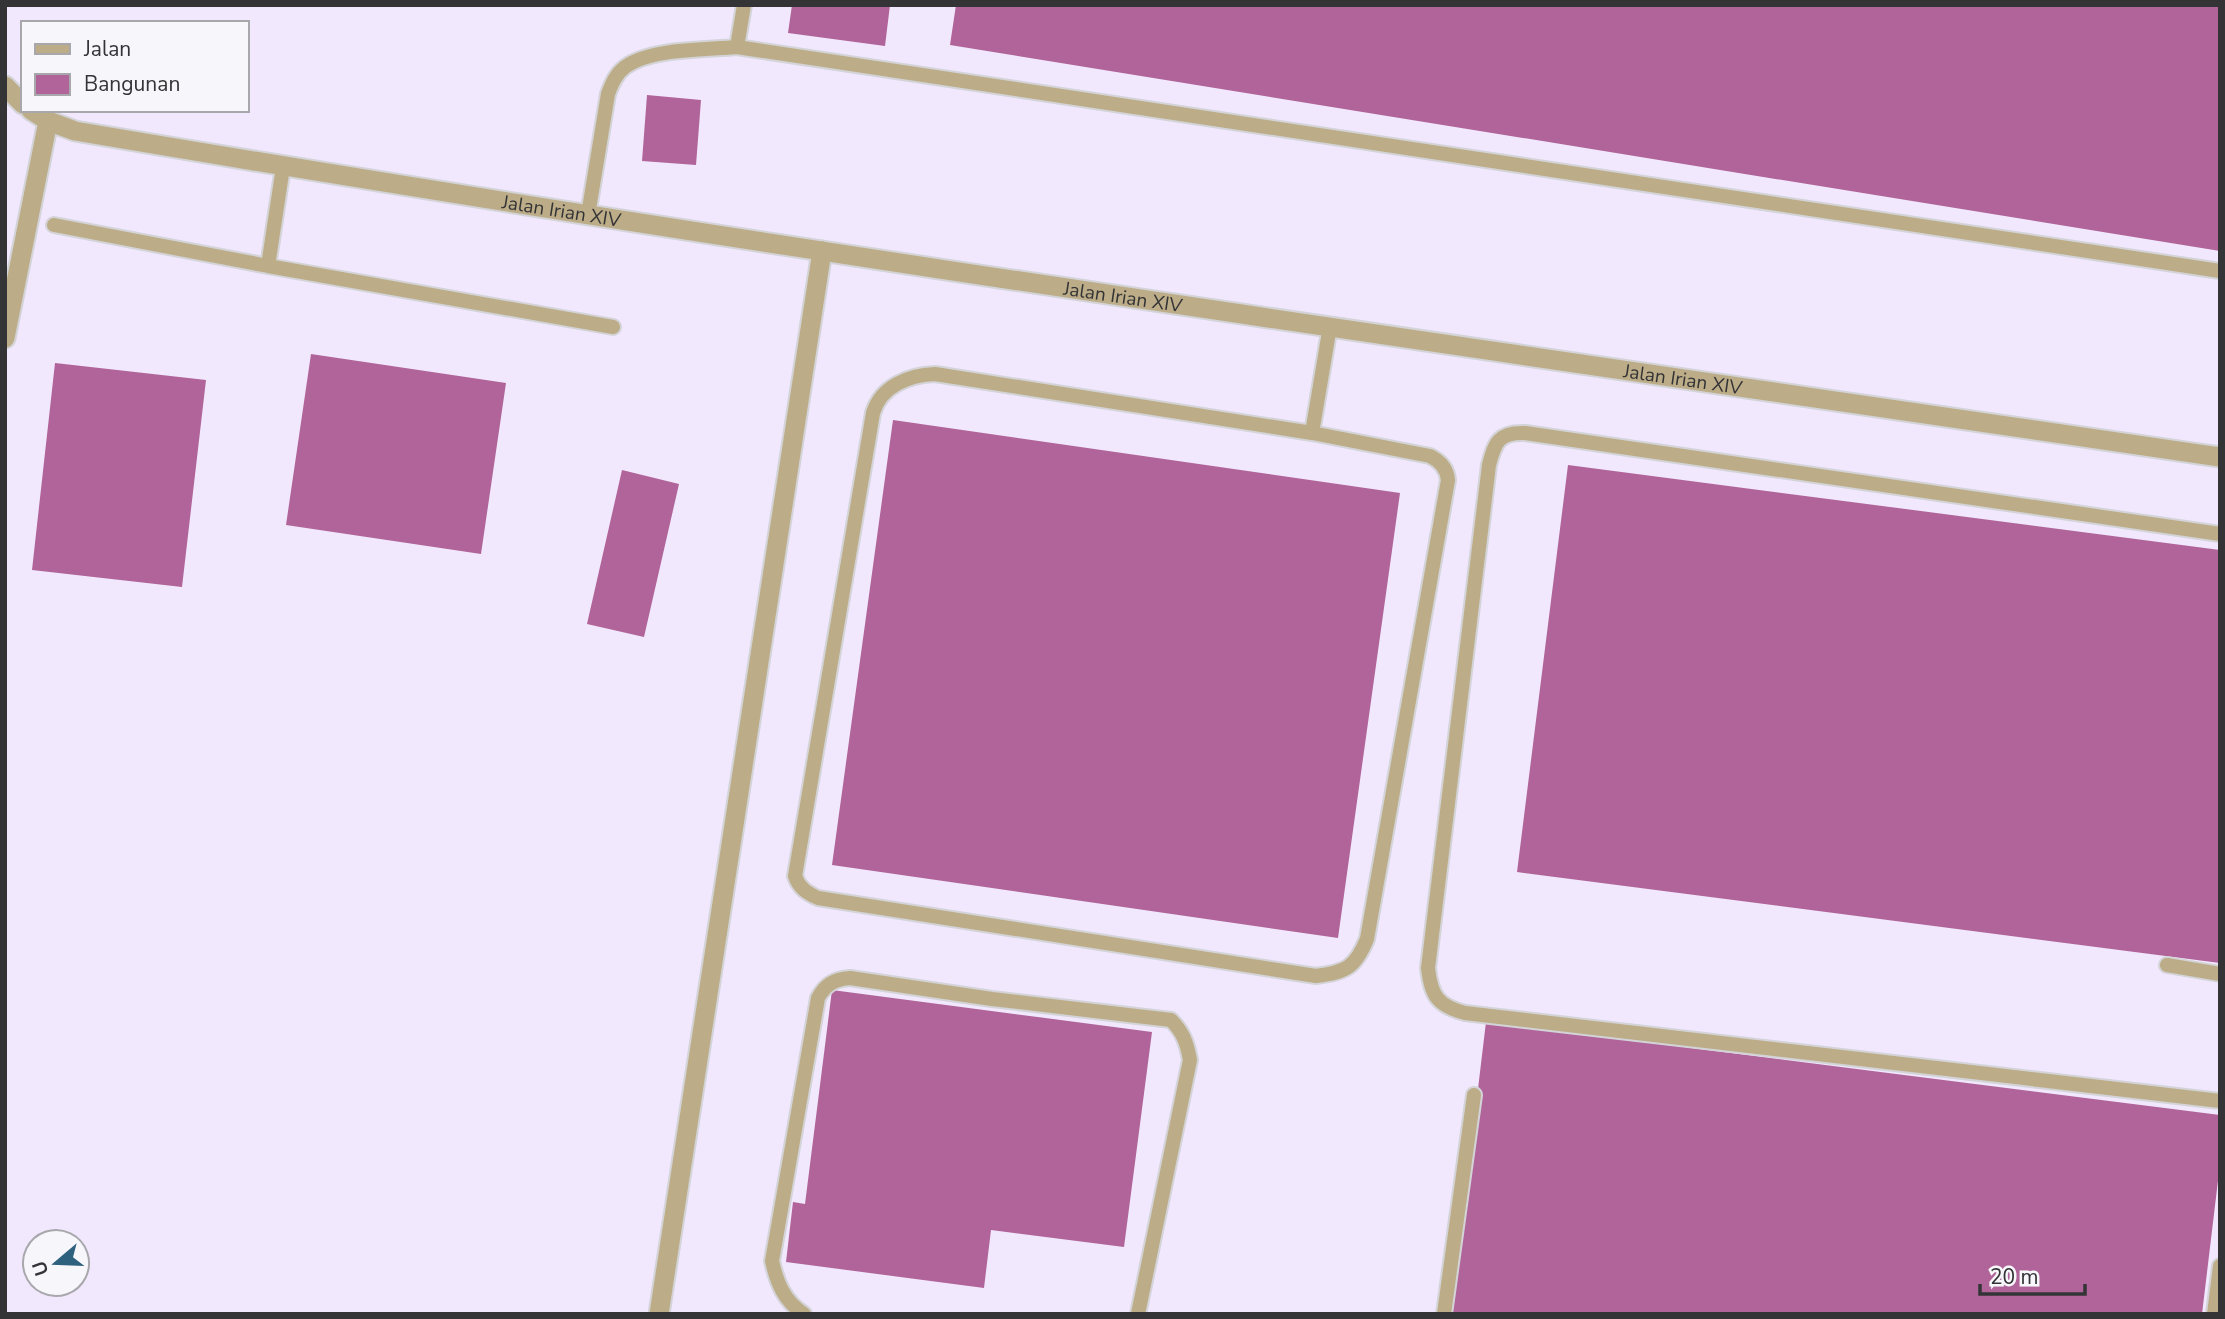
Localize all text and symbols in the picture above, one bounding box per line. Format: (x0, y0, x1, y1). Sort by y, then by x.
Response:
legend (21, 21, 248, 112)
text: Jalan (83, 35, 131, 63)
text: Bangunan (84, 70, 180, 98)
street label: Jalan Irian XIV (499, 189, 623, 234)
street label: Jalan Irian XIV (1061, 276, 1185, 319)
street label: Jalan Irian XIV (1621, 358, 1745, 401)
north arrow (21, 1228, 91, 1298)
scale bar (1980, 1252, 2085, 1296)
text: U (26, 1257, 55, 1279)
text: 20 m (1990, 1263, 2039, 1291)

